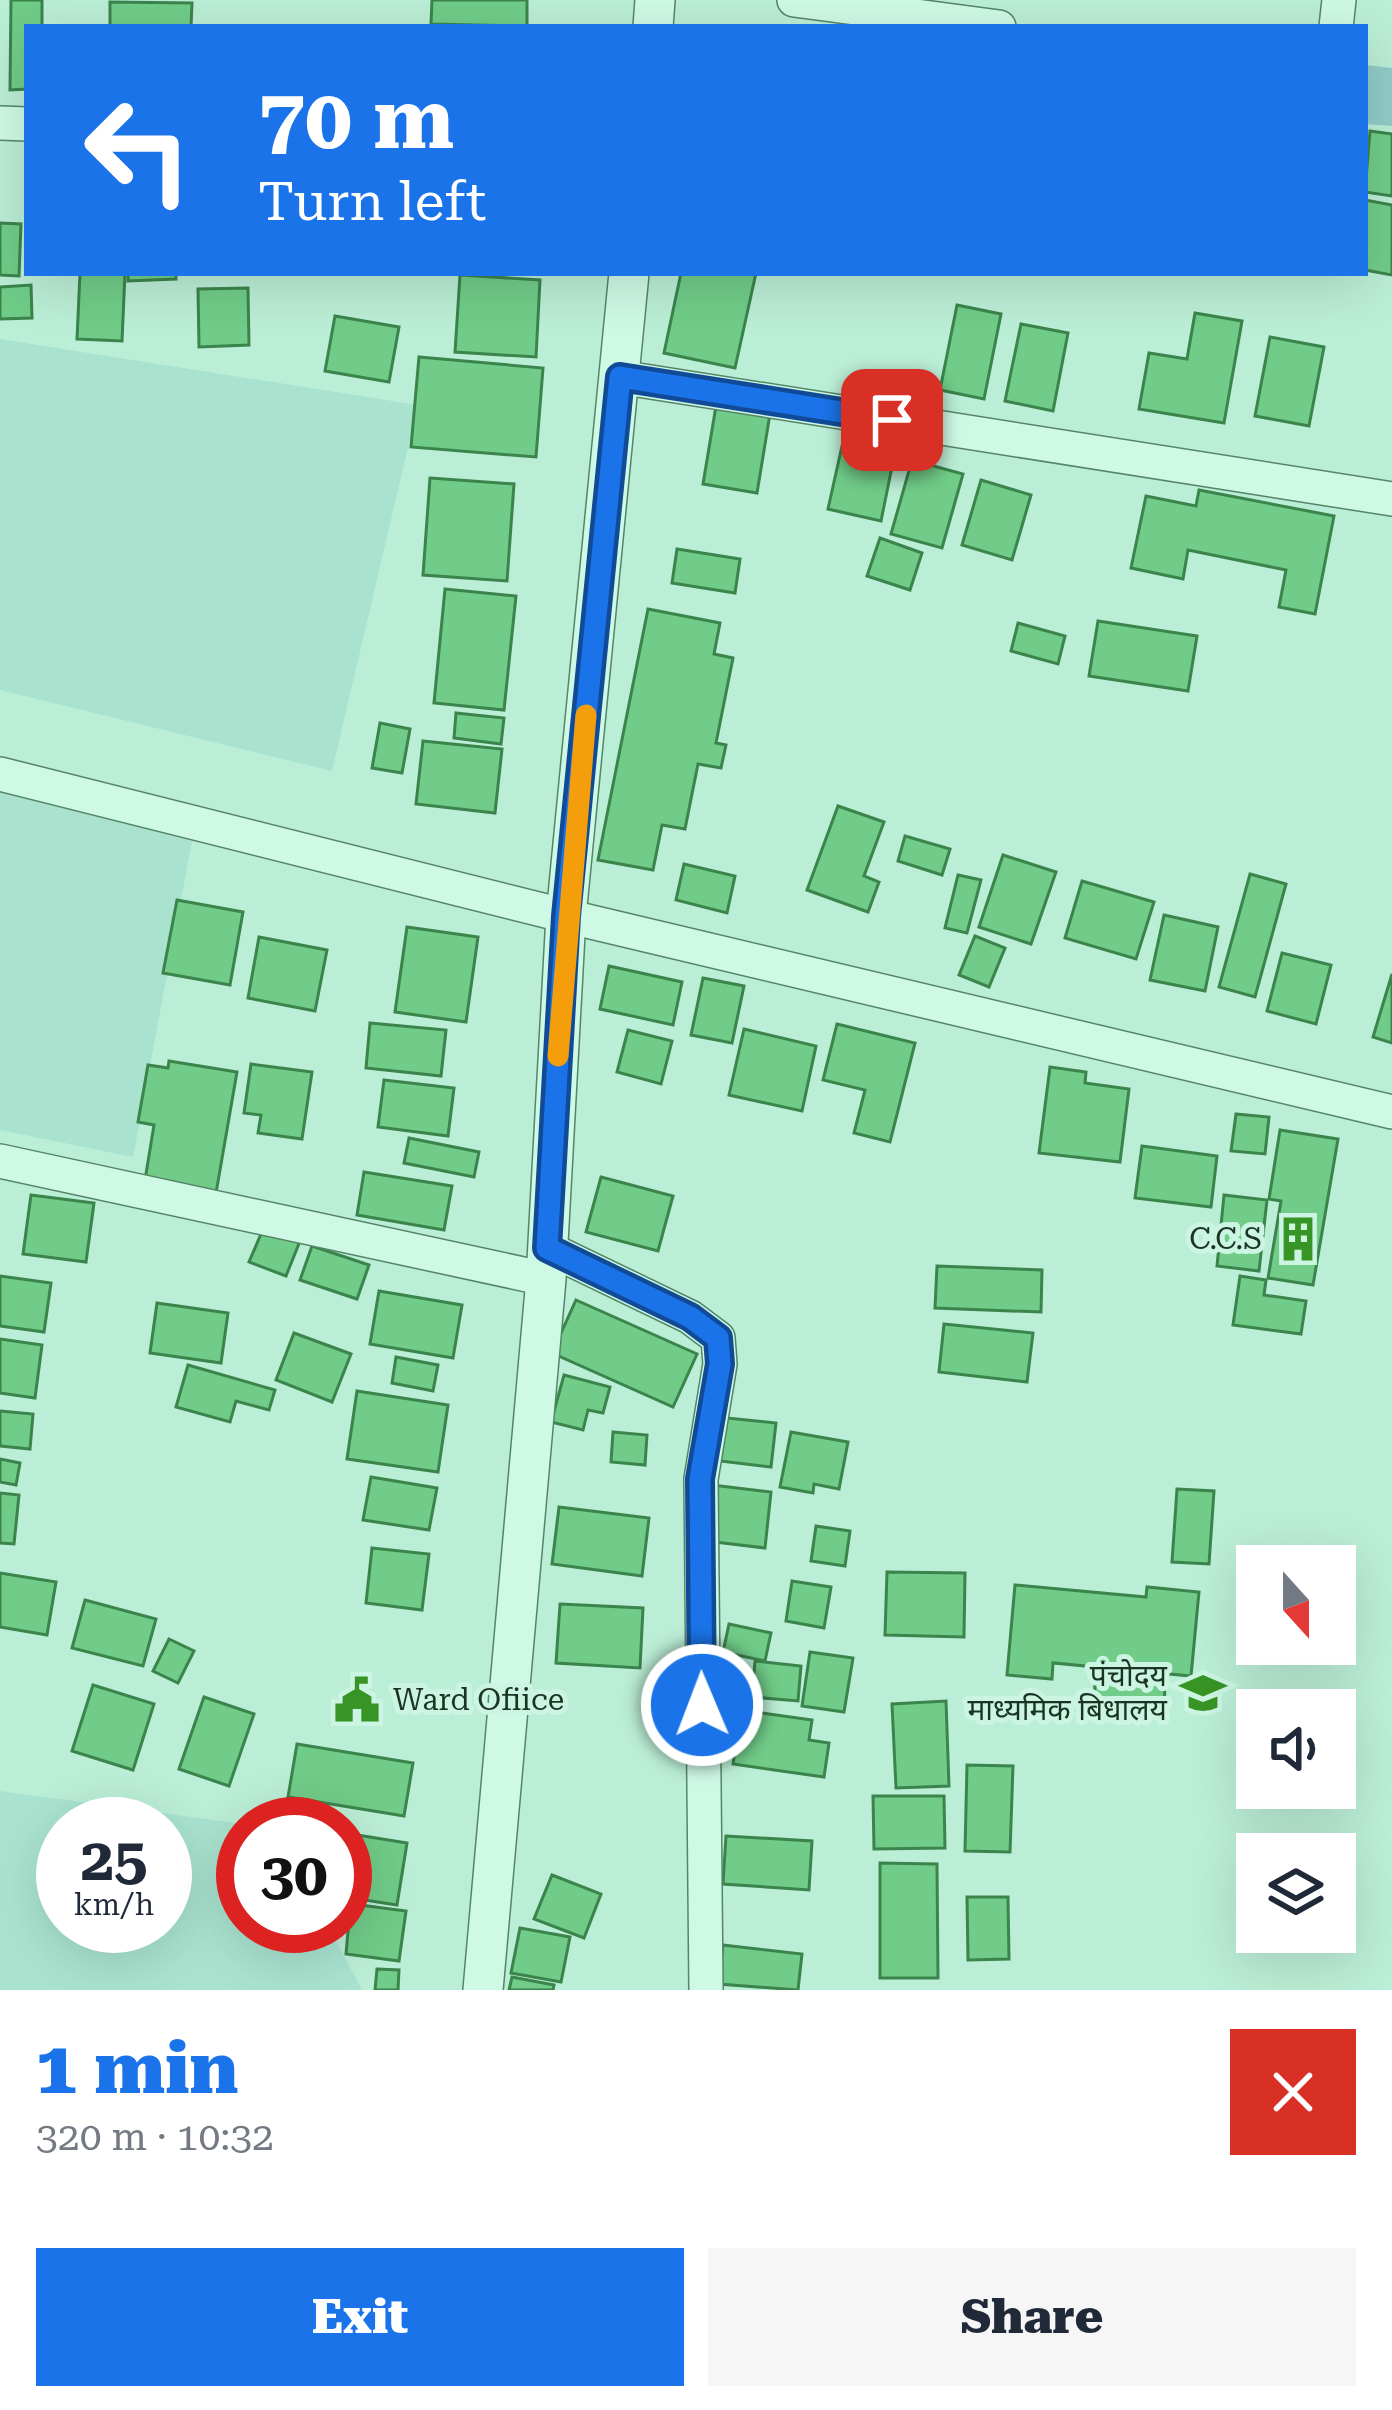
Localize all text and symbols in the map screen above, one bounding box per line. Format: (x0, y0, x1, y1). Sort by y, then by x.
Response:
text: 70 m (258, 70, 454, 168)
icon: left (60, 72, 216, 228)
text: Turn left (258, 170, 486, 233)
pin (841, 369, 943, 471)
icon: arrive (859, 387, 925, 453)
building icon: C.C.S (1273, 1214, 1323, 1264)
place label: C.C.S (1189, 1221, 1262, 1256)
north arrow (1236, 1545, 1356, 1665)
map controls (1236, 1545, 1356, 1953)
position arrow (639, 1642, 765, 1768)
place label: पंचोदय माध्यमिक बिधालय (967, 1658, 1168, 1727)
school or university icon: पंचोदय माध्यमिक बिधालय (1178, 1668, 1228, 1718)
public building icon: Ward Ofiice (332, 1675, 382, 1725)
place label: Ward Ofiice (393, 1682, 564, 1717)
button: sound (1236, 1689, 1356, 1809)
speed limit sign: 30 (216, 1797, 372, 1953)
text: 25 (80, 1824, 148, 1895)
button: layers (1236, 1833, 1356, 1953)
text: km/h (74, 1887, 154, 1922)
text: 1 min (36, 2026, 238, 2111)
button: close (1230, 2029, 1356, 2155)
text: 320 m · 10:32 (36, 2114, 274, 2160)
button: Exit (36, 2248, 684, 2386)
button: Share (708, 2248, 1356, 2386)

